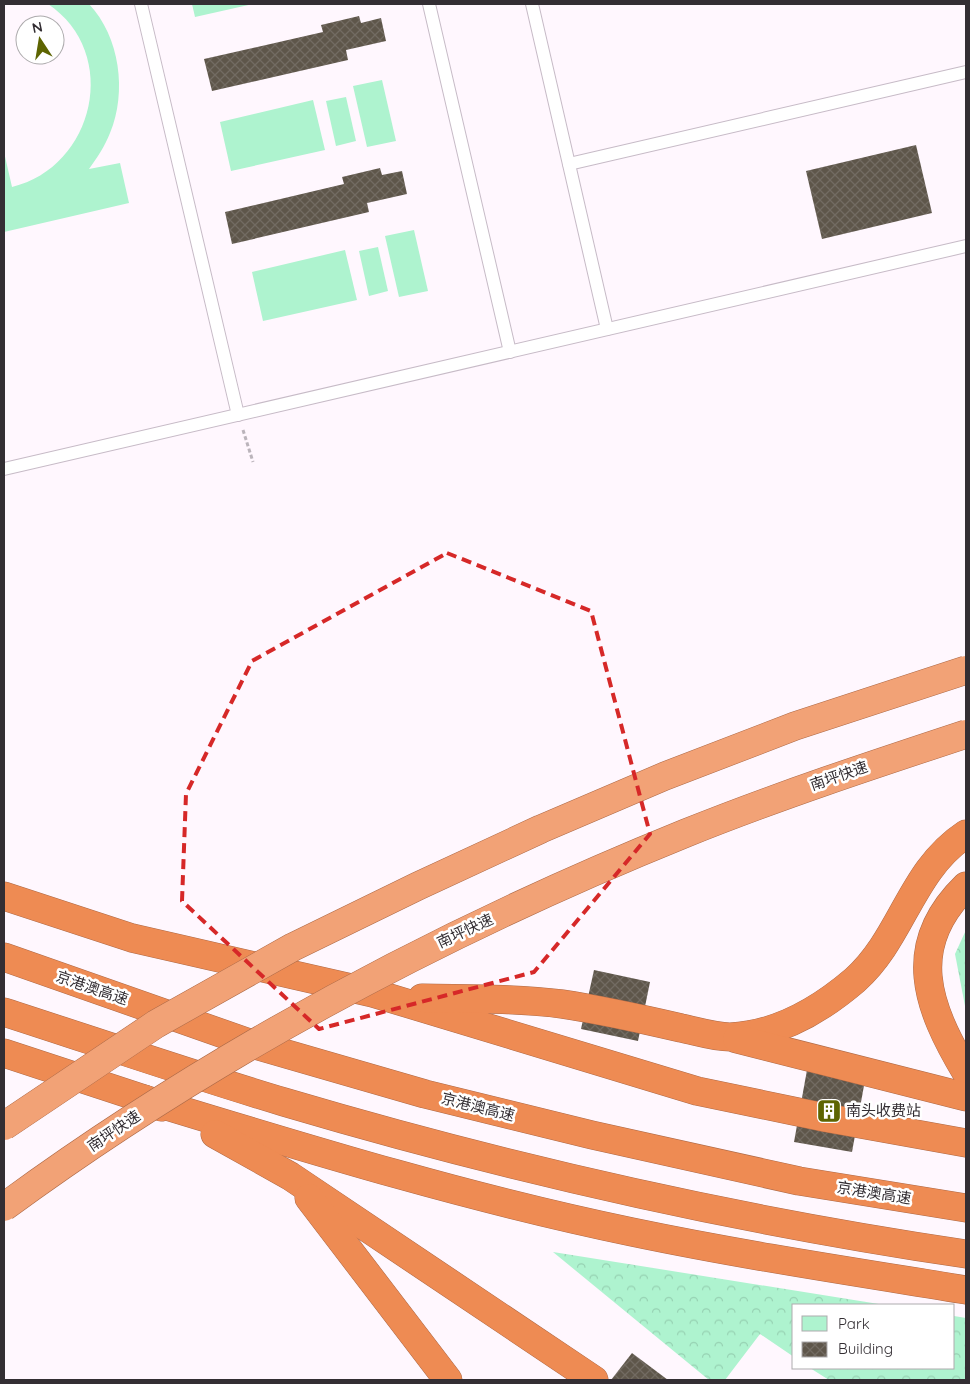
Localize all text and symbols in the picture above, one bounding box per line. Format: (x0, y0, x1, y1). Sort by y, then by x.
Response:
north arrow (15, 15, 65, 65)
text: N (30, 17, 44, 37)
street label: 南坪快速 (807, 757, 870, 794)
street label: 南坪快速 (434, 909, 496, 952)
street label: 京港澳高速 (54, 966, 131, 1009)
street label: 京港澳高速 (439, 1088, 517, 1125)
building icon: 南头收费站 (816, 1098, 842, 1124)
place label: 南头收费站 (846, 1101, 921, 1120)
street label: 南坪快速 (84, 1106, 144, 1155)
street label: 京港澳高速 (836, 1177, 913, 1208)
legend (792, 1304, 955, 1369)
text: Park (838, 1314, 870, 1333)
text: Building (838, 1339, 893, 1358)

